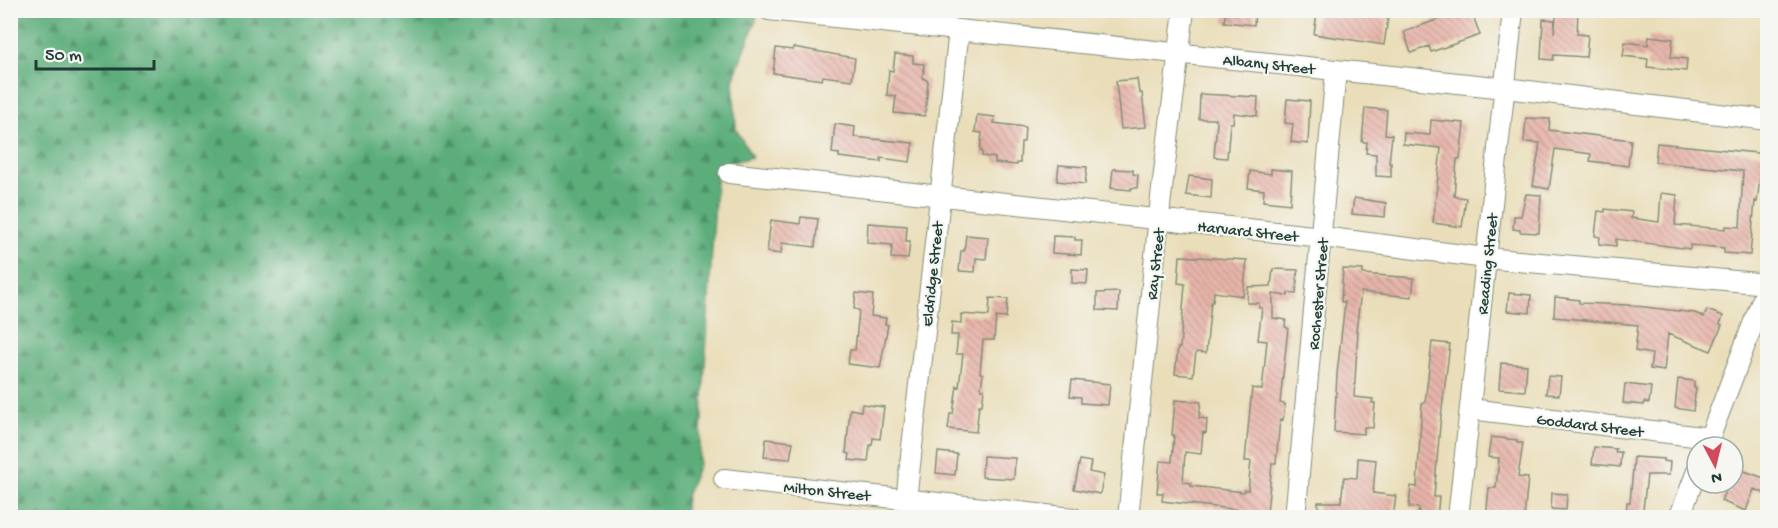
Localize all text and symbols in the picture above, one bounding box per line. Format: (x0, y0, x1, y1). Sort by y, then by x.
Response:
scale bar (36, 33, 154, 71)
text: 50 m (45, 46, 82, 67)
street label: Albany Street (1222, 52, 1317, 81)
street label: Reading Street (1475, 211, 1504, 316)
street label: Harvard Street (1196, 219, 1300, 248)
street label: Eldridge Street (920, 220, 950, 328)
street label: Ray Street (1144, 226, 1171, 301)
street label: Rochester Street (1306, 236, 1335, 351)
street label: Goddard Street (1535, 411, 1646, 444)
north arrow (1685, 435, 1745, 495)
text: N (1710, 466, 1723, 487)
street label: Milton Street (782, 479, 872, 508)

